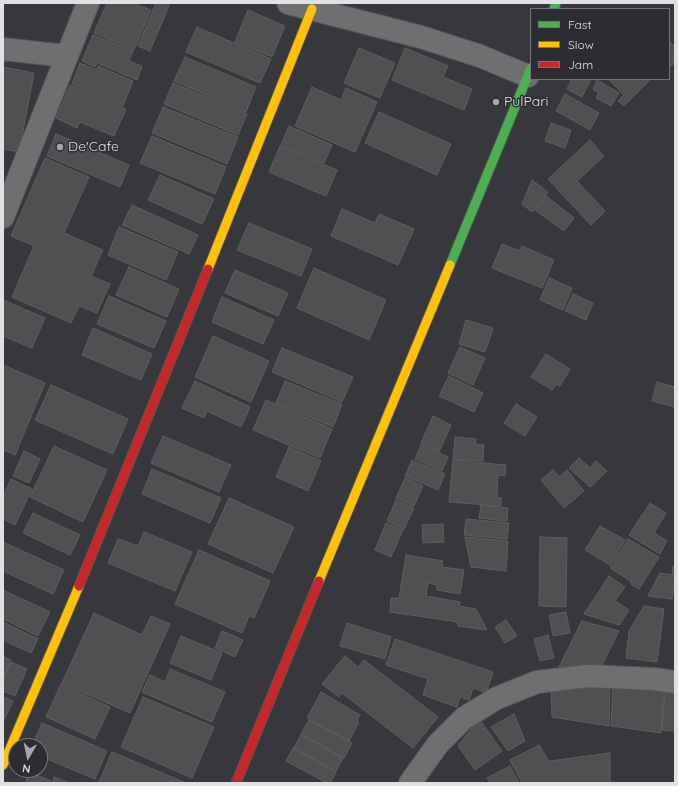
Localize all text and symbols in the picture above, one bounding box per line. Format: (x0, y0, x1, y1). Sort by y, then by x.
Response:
legend (530, 8, 670, 80)
text: Fast (568, 17, 592, 32)
text: Slow (568, 37, 594, 52)
text: Jam (568, 57, 593, 72)
place label: PulPari (504, 94, 549, 110)
marker: PulPari (491, 97, 501, 107)
place label: De'Cafe (68, 139, 119, 155)
marker: De'Cafe (55, 142, 65, 152)
north arrow (8, 738, 48, 778)
text: N (21, 761, 31, 776)

